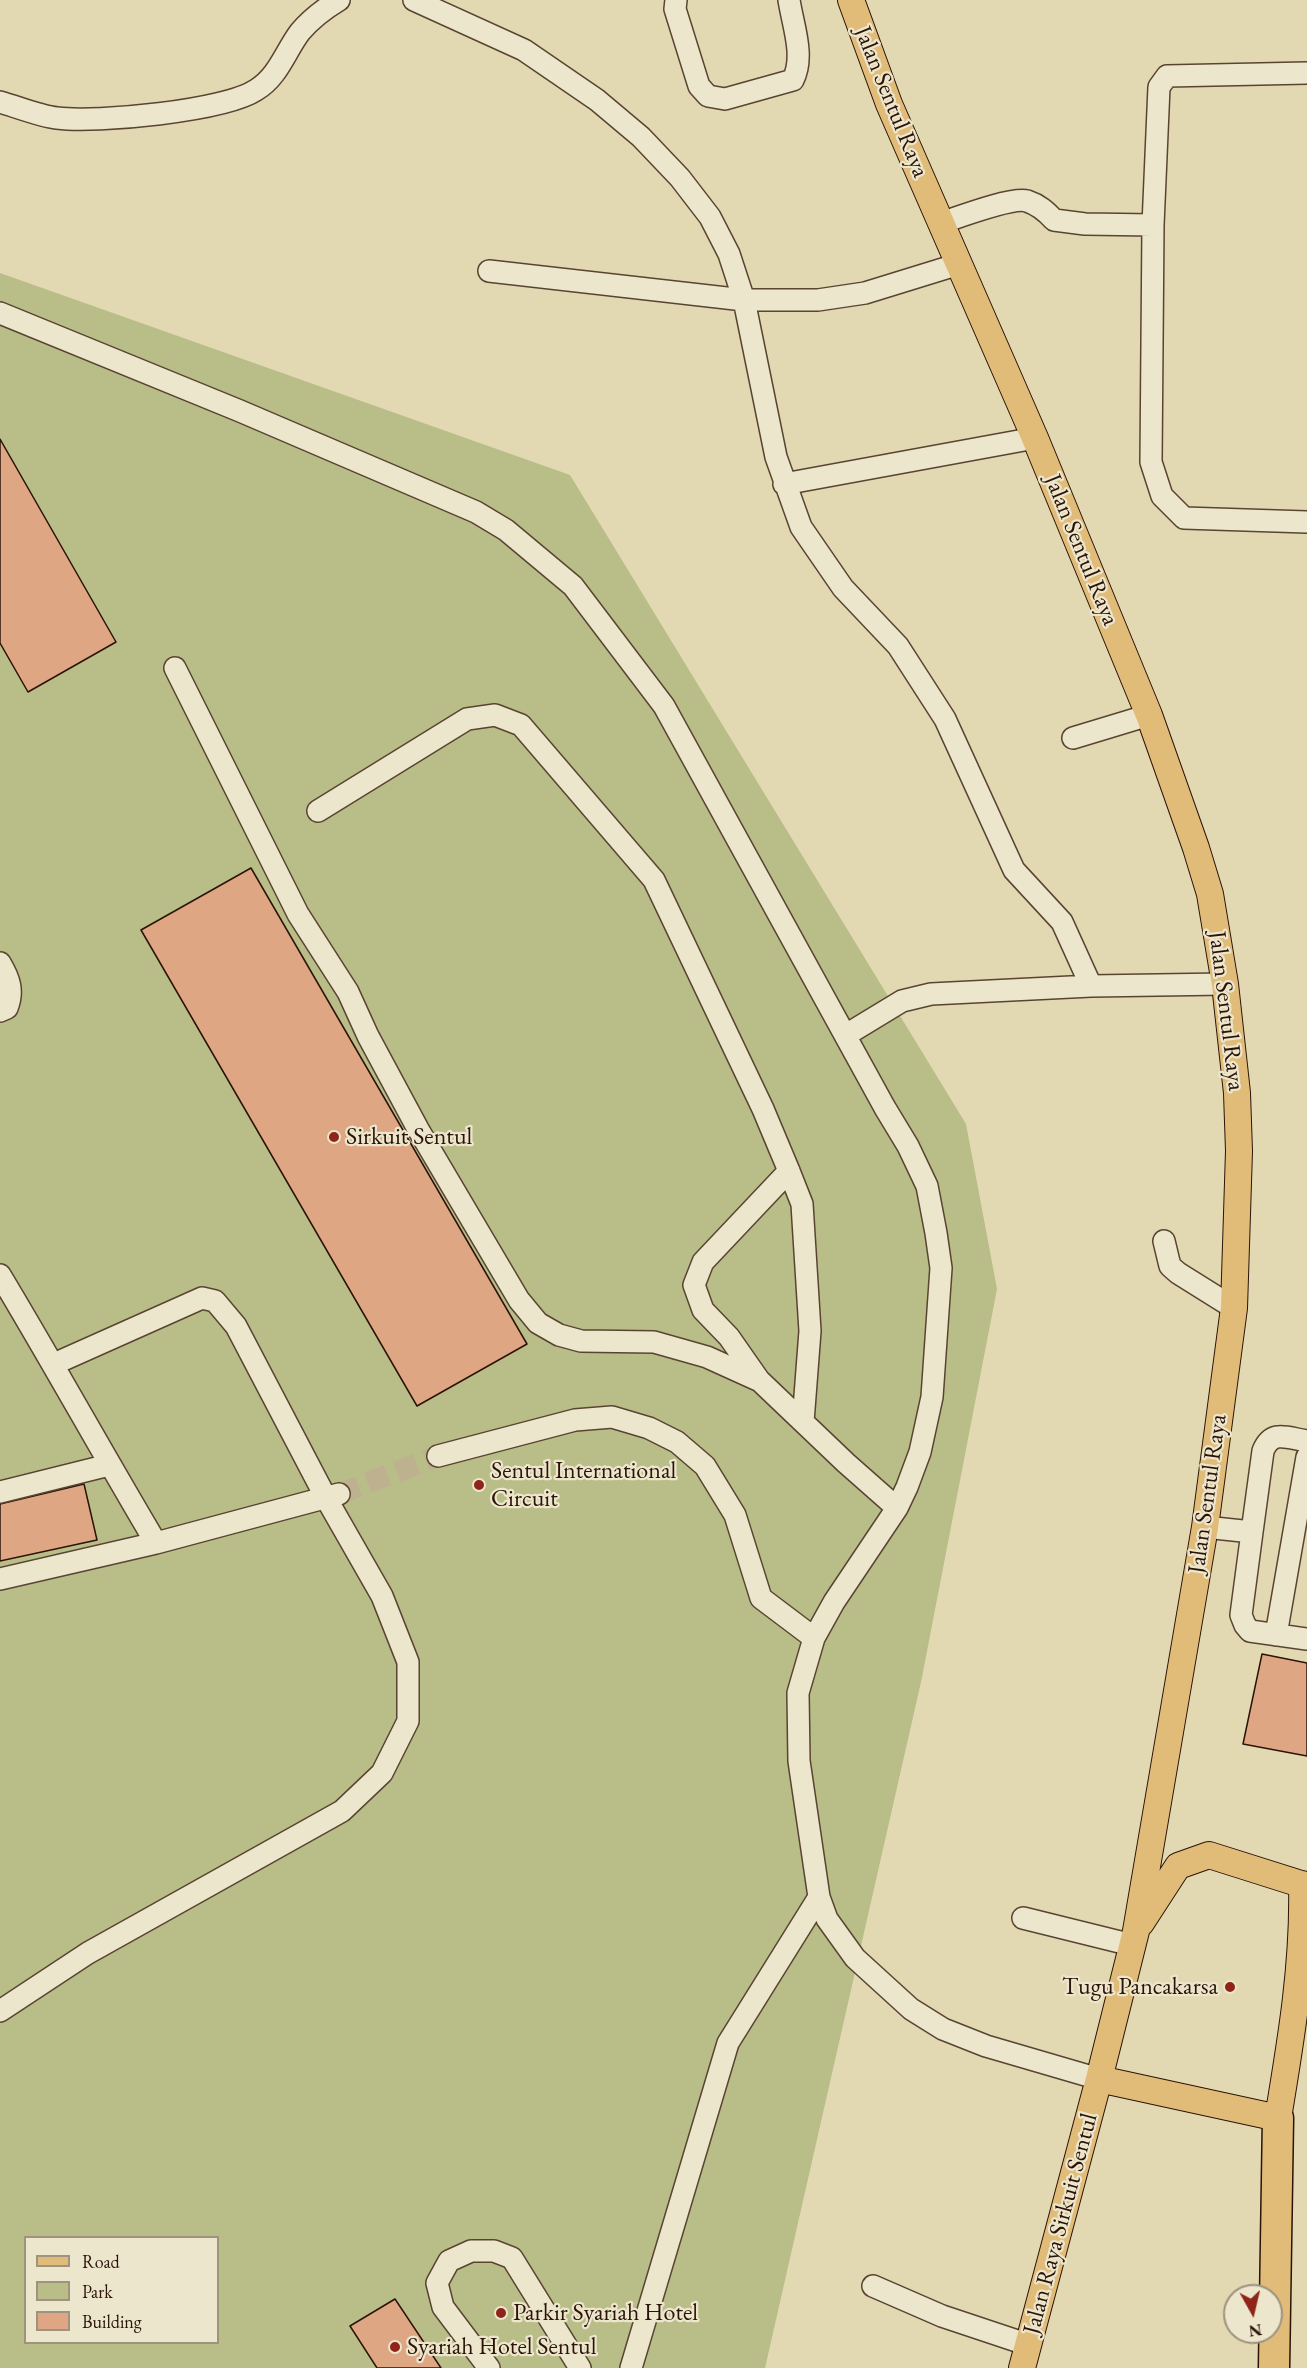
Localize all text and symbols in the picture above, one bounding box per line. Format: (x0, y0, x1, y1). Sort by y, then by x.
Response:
street label: Jalan Sentul Raya (848, 22, 934, 182)
street label: Jalan Sentul Raya (1038, 470, 1124, 630)
street label: Jalan Sentul Raya (1202, 930, 1250, 1092)
place label: Sirkuit Sentul (346, 1123, 472, 1151)
marker: Sirkuit Sentul (327, 1130, 341, 1144)
street label: Jalan Sentul Raya (1183, 1412, 1233, 1576)
place label: Sentul International Circuit (491, 1457, 676, 1513)
marker: Sentul International Circuit (472, 1478, 486, 1492)
place label: Tugu Pancakarsa (1062, 1973, 1218, 2001)
marker: Tugu Pancakarsa (1223, 1980, 1237, 1994)
street label: Jalan Raya Sirkuit Sentul (1018, 2110, 1104, 2338)
legend (24, 2236, 219, 2344)
text: Road (82, 2250, 120, 2273)
text: Park (82, 2280, 113, 2303)
north arrow (1223, 2284, 1283, 2344)
place label: Parkir Syariah Hotel (513, 2299, 698, 2327)
marker: Parkir Syariah Hotel (494, 2306, 508, 2320)
text: Building (82, 2310, 142, 2333)
text: N (1247, 2319, 1263, 2342)
place label: Syariah Hotel Sentul (407, 2333, 596, 2361)
marker: Syariah Hotel Sentul (388, 2340, 402, 2354)

